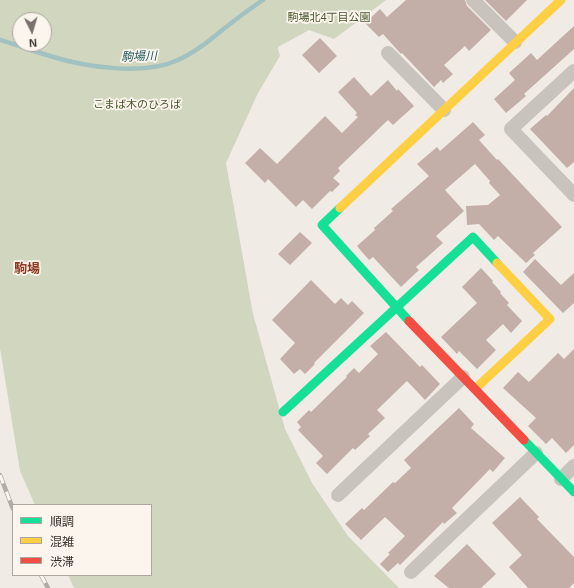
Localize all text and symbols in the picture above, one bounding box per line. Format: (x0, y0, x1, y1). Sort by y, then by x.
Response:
park label: 駒場北4丁目公園 (287, 11, 371, 25)
north arrow (12, 12, 52, 52)
text: N (28, 37, 37, 49)
water label: 駒場川 (121, 49, 157, 65)
park label: こまば木のひろば (93, 98, 181, 112)
district label: 駒場 (14, 261, 40, 277)
legend (12, 504, 152, 576)
text: 順調 (50, 515, 74, 529)
text: 混雑 (50, 535, 74, 549)
text: 渋滞 (50, 555, 74, 569)

